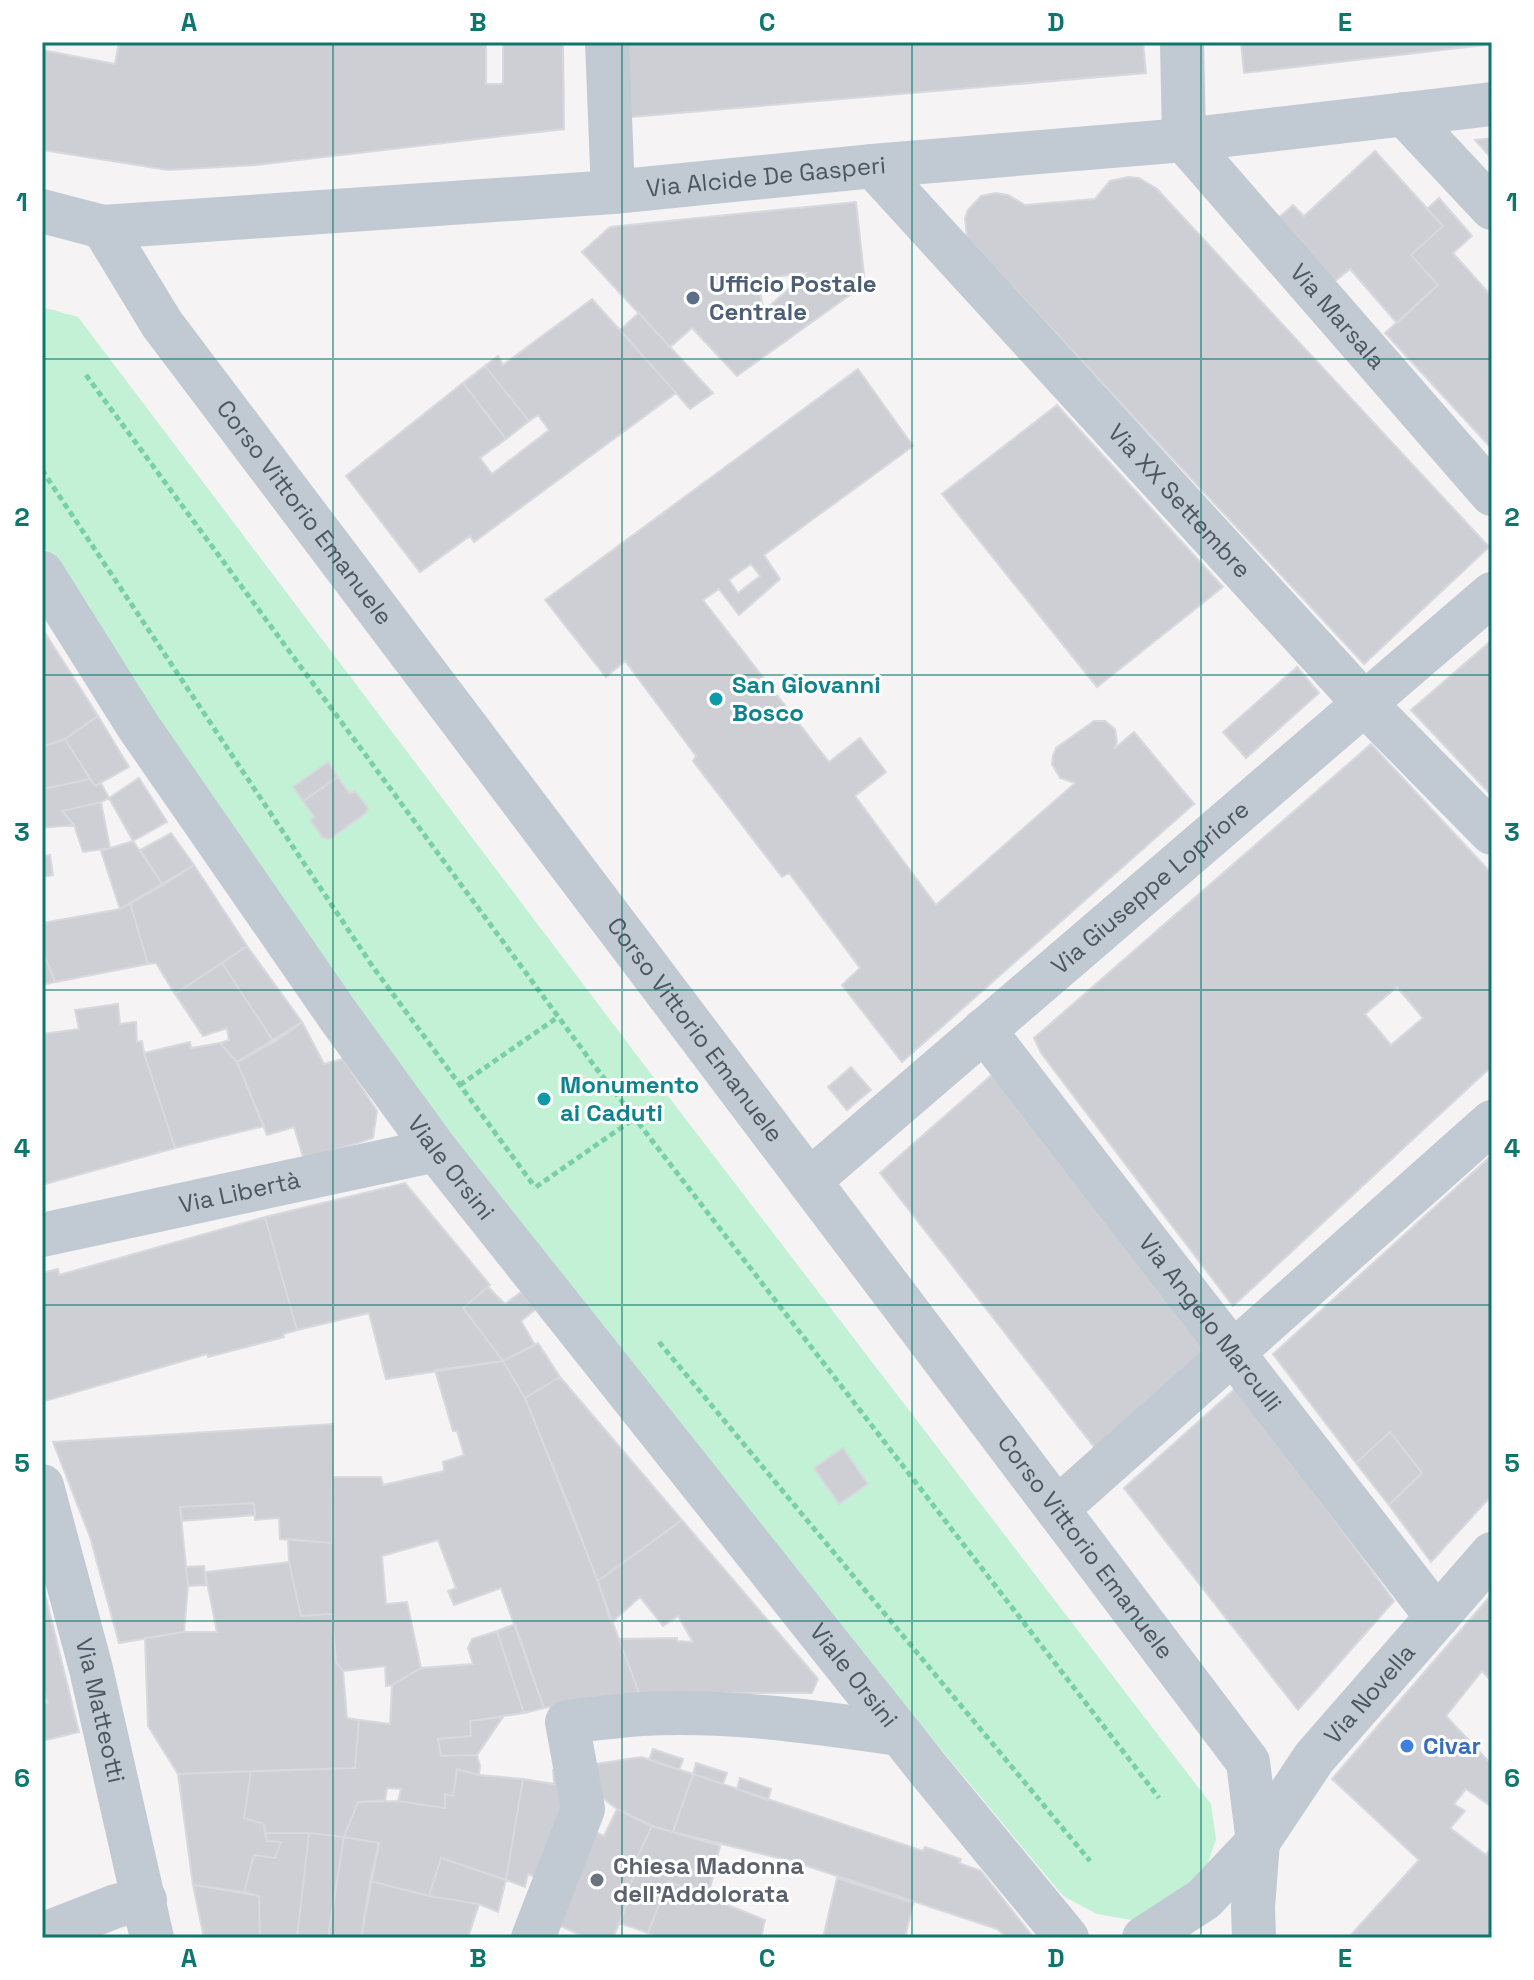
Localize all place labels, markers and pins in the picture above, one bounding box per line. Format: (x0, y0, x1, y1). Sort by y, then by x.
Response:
place label: Ufficio Postale Centrale (709, 268, 877, 327)
marker: Ufficio Postale Centrale (684, 289, 702, 307)
place label: San Giovanni Bosco (732, 669, 881, 728)
marker: San Giovanni Bosco (707, 690, 725, 708)
place label: Monumento ai Caduti (560, 1069, 699, 1128)
marker: Monumento ai Caduti (535, 1090, 553, 1108)
place label: Civar (1423, 1730, 1481, 1761)
marker: Civar (1398, 1737, 1416, 1755)
place label: Chiesa Madonna dell'Addolorata (613, 1850, 804, 1909)
marker: Chiesa Madonna dell'Addolorata (588, 1871, 606, 1889)

